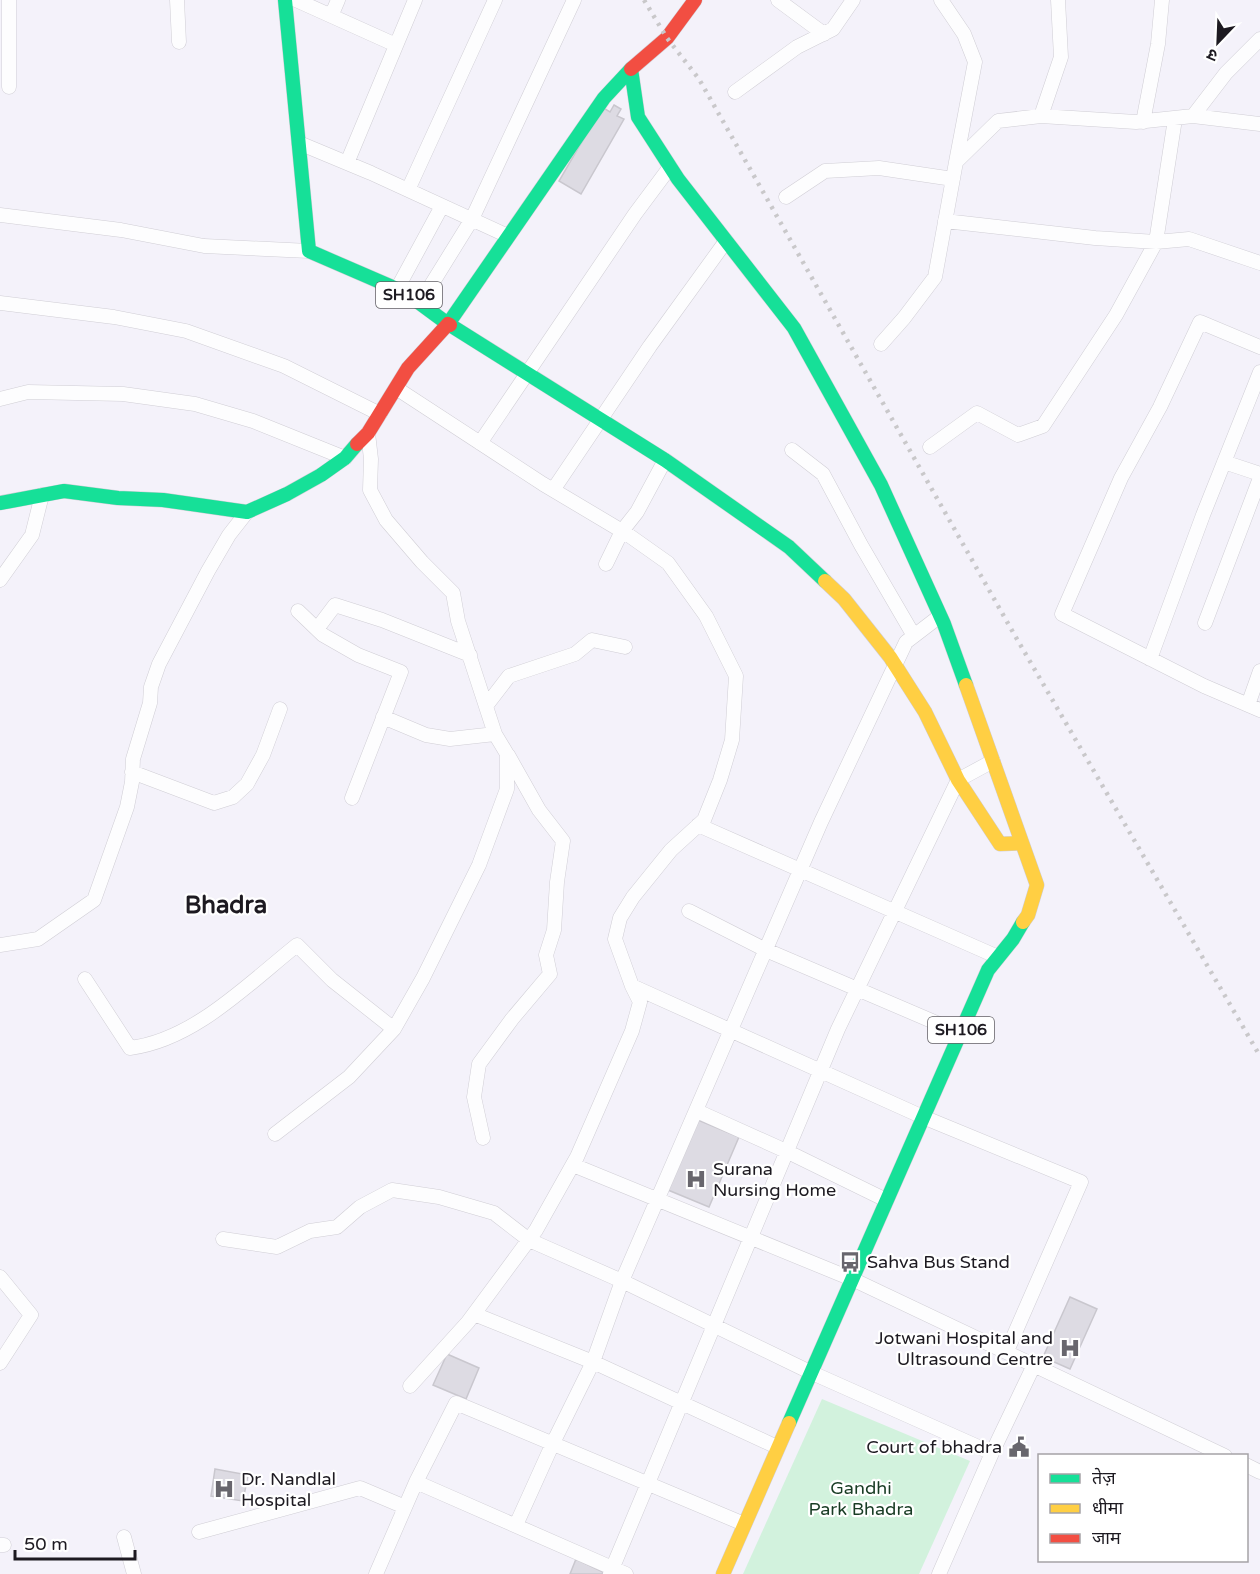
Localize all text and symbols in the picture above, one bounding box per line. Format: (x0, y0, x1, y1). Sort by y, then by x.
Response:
north arrow (1188, 12, 1248, 72)
text: उ (1204, 44, 1221, 66)
road number: SH106 (376, 282, 442, 308)
district label: Bhadra (185, 891, 267, 920)
road number: SH106 (928, 1017, 994, 1043)
place label: Surana Nursing Home (713, 1158, 836, 1201)
hospital icon: Surana Nursing Home (684, 1167, 708, 1191)
bus stop icon: Sahva Bus Stand (838, 1250, 862, 1274)
place label: Sahva Bus Stand (867, 1251, 1010, 1273)
place label: Jotwani Hospital and Ultrasound Centre (875, 1327, 1053, 1370)
hospital icon: Jotwani Hospital and Ultrasound Centre (1058, 1336, 1082, 1360)
public building icon: Court of bhadra (1007, 1435, 1031, 1459)
place label: Court of bhadra (866, 1436, 1002, 1458)
legend (1038, 1454, 1248, 1562)
text: तेज़ (1092, 1467, 1116, 1489)
place label: Dr. Nandlal Hospital (241, 1468, 336, 1511)
hospital icon: Dr. Nandlal Hospital (212, 1477, 236, 1501)
park label: Gandhi Park Bhadra (809, 1477, 913, 1520)
text: धीमा (1092, 1497, 1123, 1519)
scale bar (15, 1523, 135, 1561)
text: जाम (1092, 1527, 1122, 1549)
text: 50 m (24, 1533, 68, 1555)

